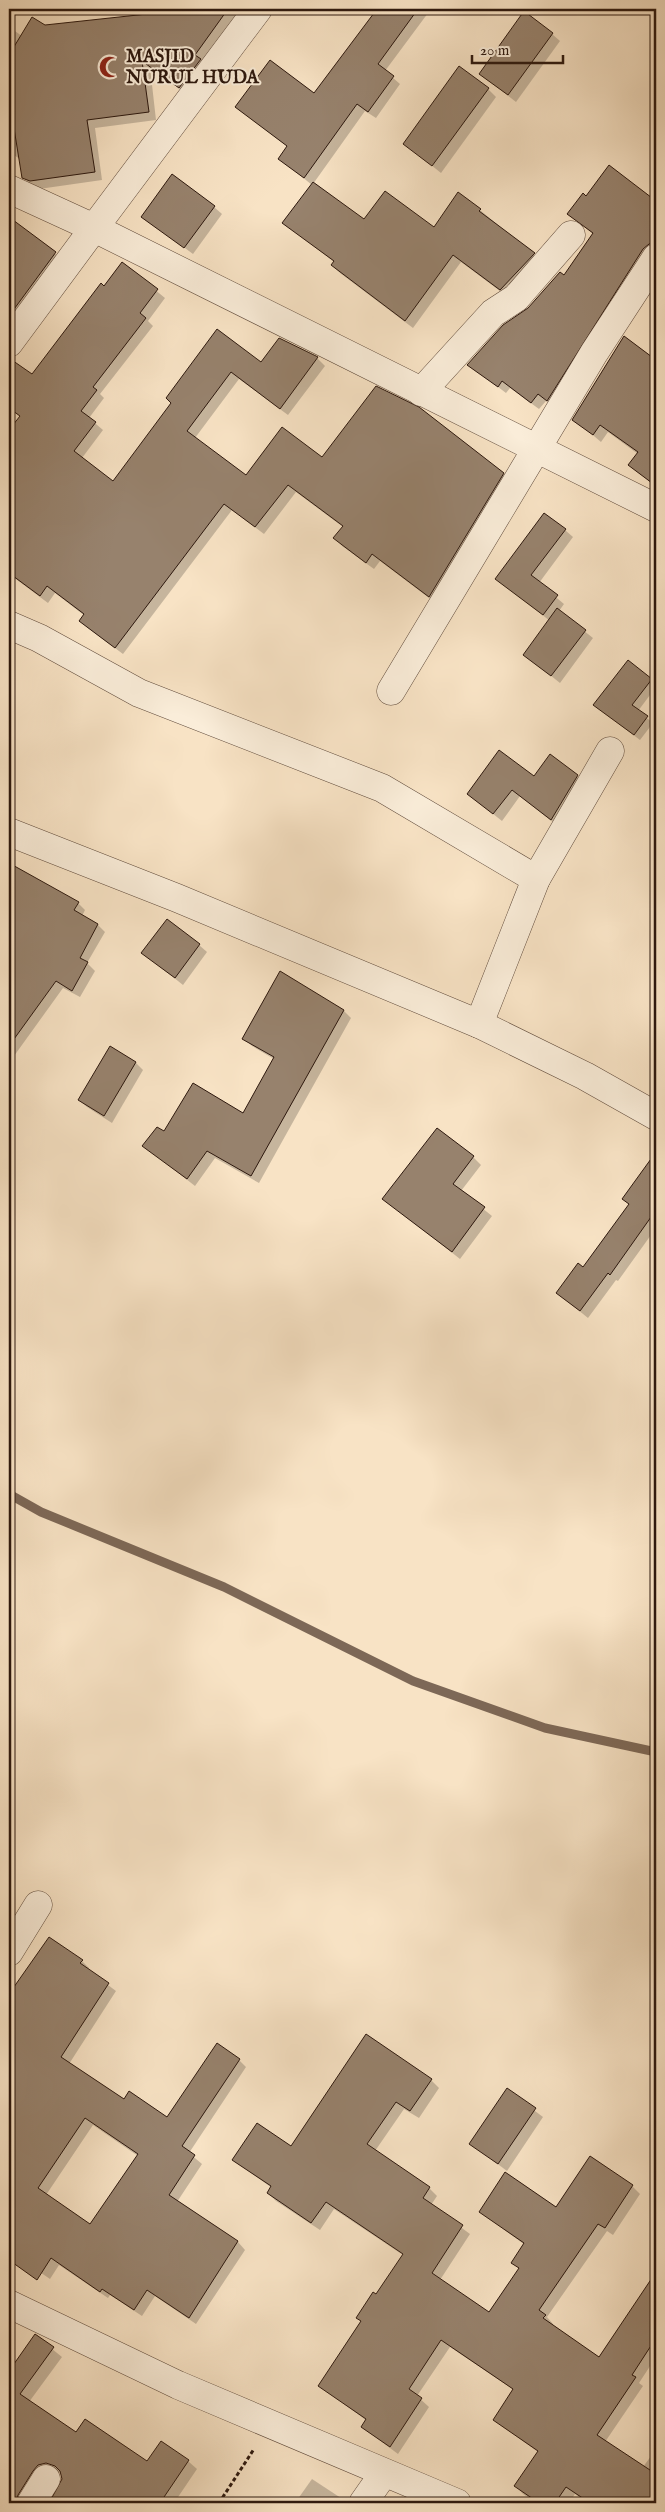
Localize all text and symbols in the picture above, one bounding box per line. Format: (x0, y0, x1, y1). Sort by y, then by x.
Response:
scale bar (472, 32, 564, 64)
text: 20 m (480, 41, 510, 60)
place label: MASJID NURUL HUDA (125, 46, 260, 90)
mosque icon: MASJID NURUL HUDA (97, 54, 123, 80)

